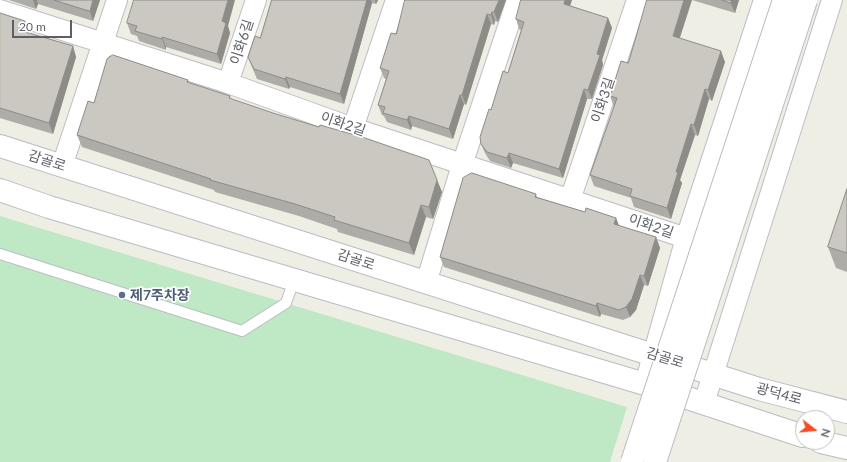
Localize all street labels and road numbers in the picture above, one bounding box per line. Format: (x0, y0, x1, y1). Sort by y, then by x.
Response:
street label: 이화6길 (227, 17, 257, 67)
street label: 이화3길 (588, 75, 618, 125)
street label: 이화2길 (318, 108, 368, 140)
street label: 감골로 (26, 147, 68, 175)
street label: 이화2길 (626, 210, 676, 242)
street label: 감골로 (335, 246, 377, 274)
street label: 감골로 (644, 344, 686, 372)
street label: 광덕4로 (754, 380, 804, 408)

